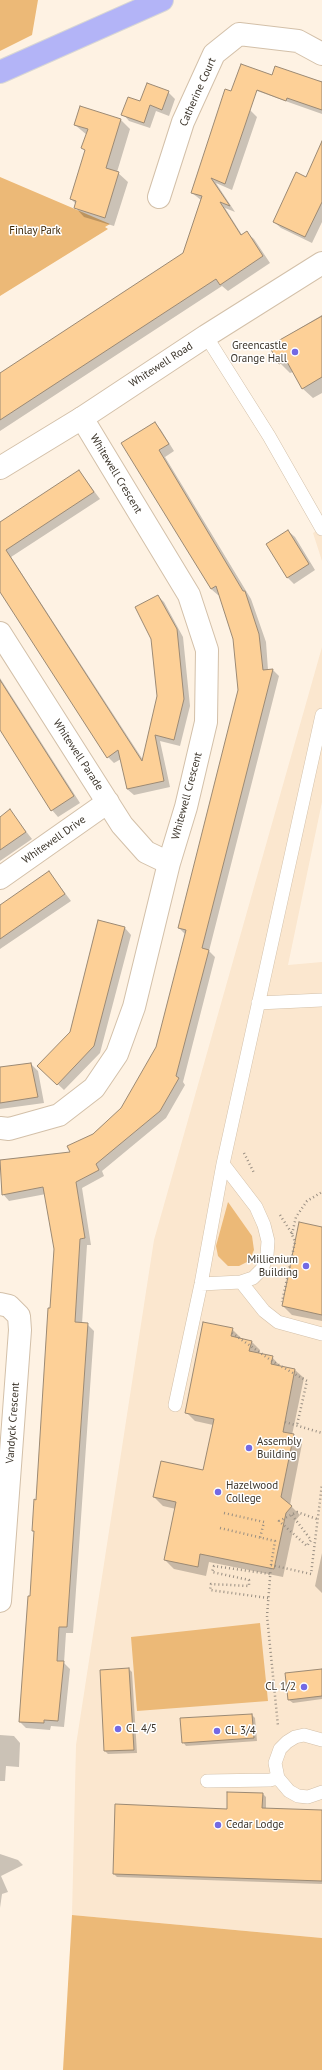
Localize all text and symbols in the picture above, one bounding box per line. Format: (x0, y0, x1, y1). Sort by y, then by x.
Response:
street label: Catherine Court (177, 56, 219, 128)
park label: Finlay Park (9, 224, 61, 238)
street label: Whitewell Road (127, 339, 195, 391)
place label: Greencastle Orange Hall (231, 339, 287, 365)
marker: Greencastle Orange Hall (290, 347, 300, 357)
street label: Whitewell Crescent (87, 432, 145, 516)
street label: Whitewell Parade (50, 717, 106, 793)
street label: Whitewell Crescent (169, 751, 205, 841)
street label: Whitewell Drive (20, 813, 88, 867)
place label: Millienium Building (248, 1253, 298, 1279)
marker: Millienium Building (301, 1261, 311, 1271)
street label: Vandyck Crescent (4, 1382, 22, 1464)
place label: Assembly Building (257, 1435, 301, 1461)
marker: Assembly Building (244, 1443, 254, 1453)
place label: Hazelwood College (226, 1479, 278, 1505)
marker: Hazelwood College (213, 1487, 223, 1497)
place label: CL 1/2 (265, 1680, 296, 1694)
marker: CL 1/2 (299, 1682, 309, 1692)
place label: CL 4/5 (126, 1722, 157, 1736)
marker: CL 4/5 (113, 1724, 123, 1734)
place label: CL 3/4 (225, 1724, 256, 1738)
marker: CL 3/4 (212, 1726, 222, 1736)
place label: Cedar Lodge (226, 1818, 284, 1832)
marker: Cedar Lodge (213, 1820, 223, 1830)

